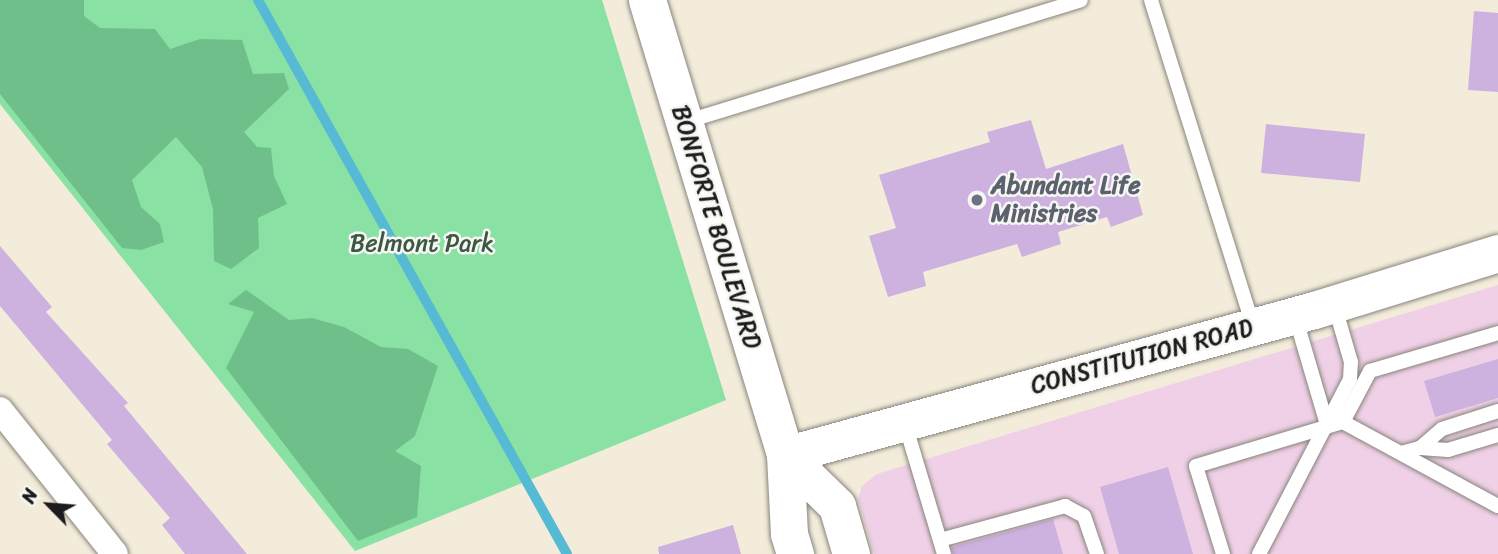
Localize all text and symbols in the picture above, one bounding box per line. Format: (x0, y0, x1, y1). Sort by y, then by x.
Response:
street label: BONFORTE BOULEVARD (665, 102, 767, 352)
place label: Abundant Life Ministries (991, 172, 1141, 228)
marker: Abundant Life Ministries (969, 192, 985, 208)
park label: Belmont Park (350, 230, 494, 258)
street label: CONSTITUTION ROAD (1028, 313, 1256, 401)
north arrow (14, 470, 84, 540)
text: N (12, 483, 47, 509)

